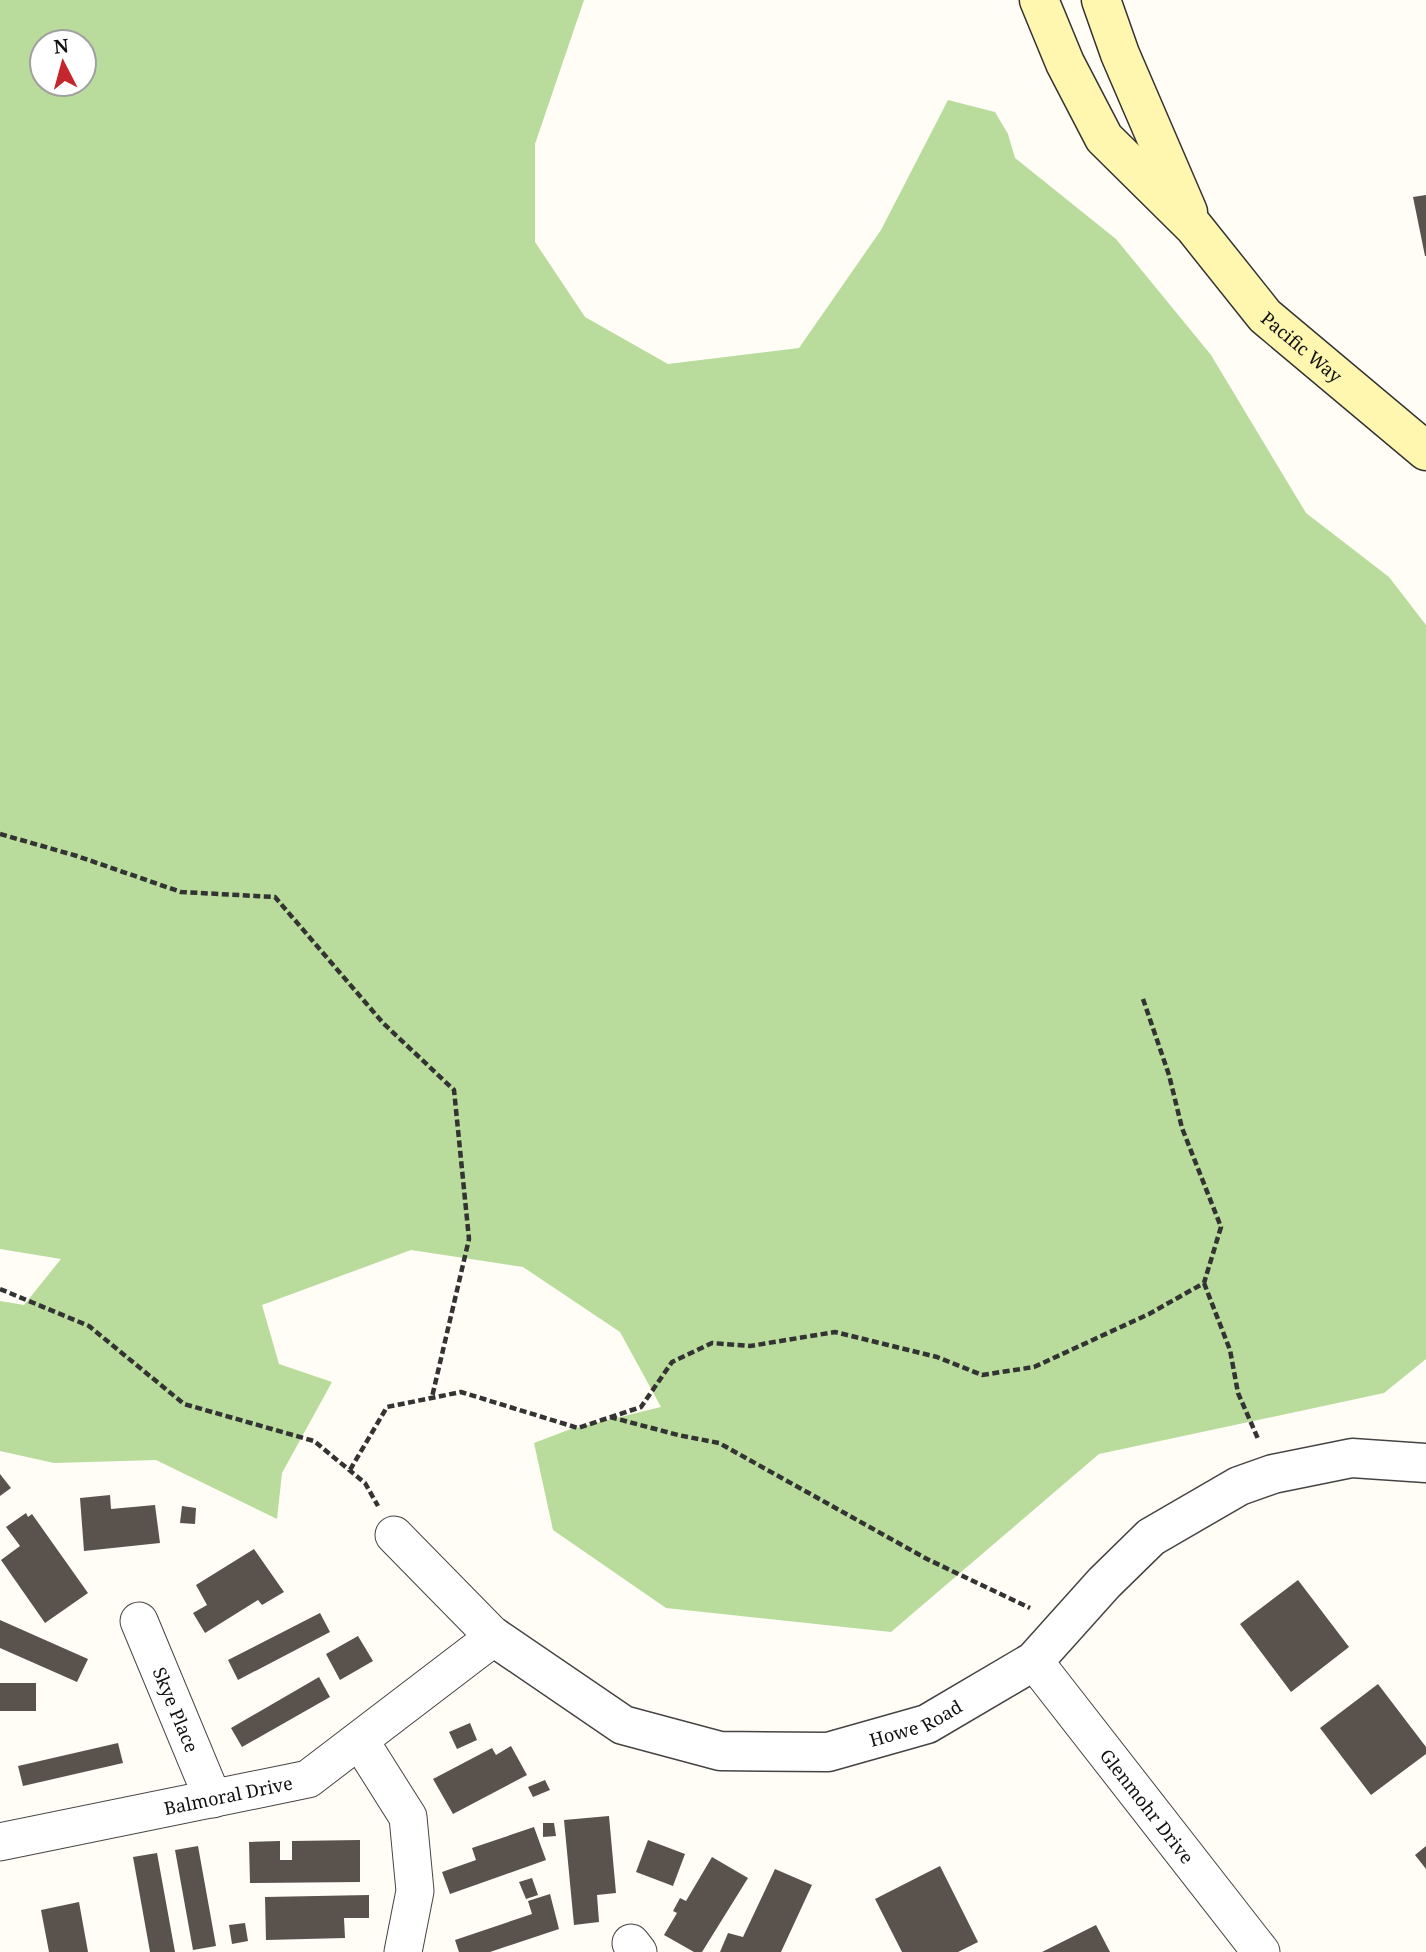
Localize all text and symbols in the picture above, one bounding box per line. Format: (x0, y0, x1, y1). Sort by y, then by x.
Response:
north arrow (28, 28, 98, 98)
text: N (52, 32, 70, 60)
street label: Pacific Way (1256, 306, 1348, 388)
street label: Skye Place (148, 1664, 204, 1756)
street label: Howe Road (867, 1694, 966, 1752)
street label: Glenmohr Drive (1095, 1744, 1199, 1868)
street label: Balmoral Drive (162, 1770, 295, 1820)

